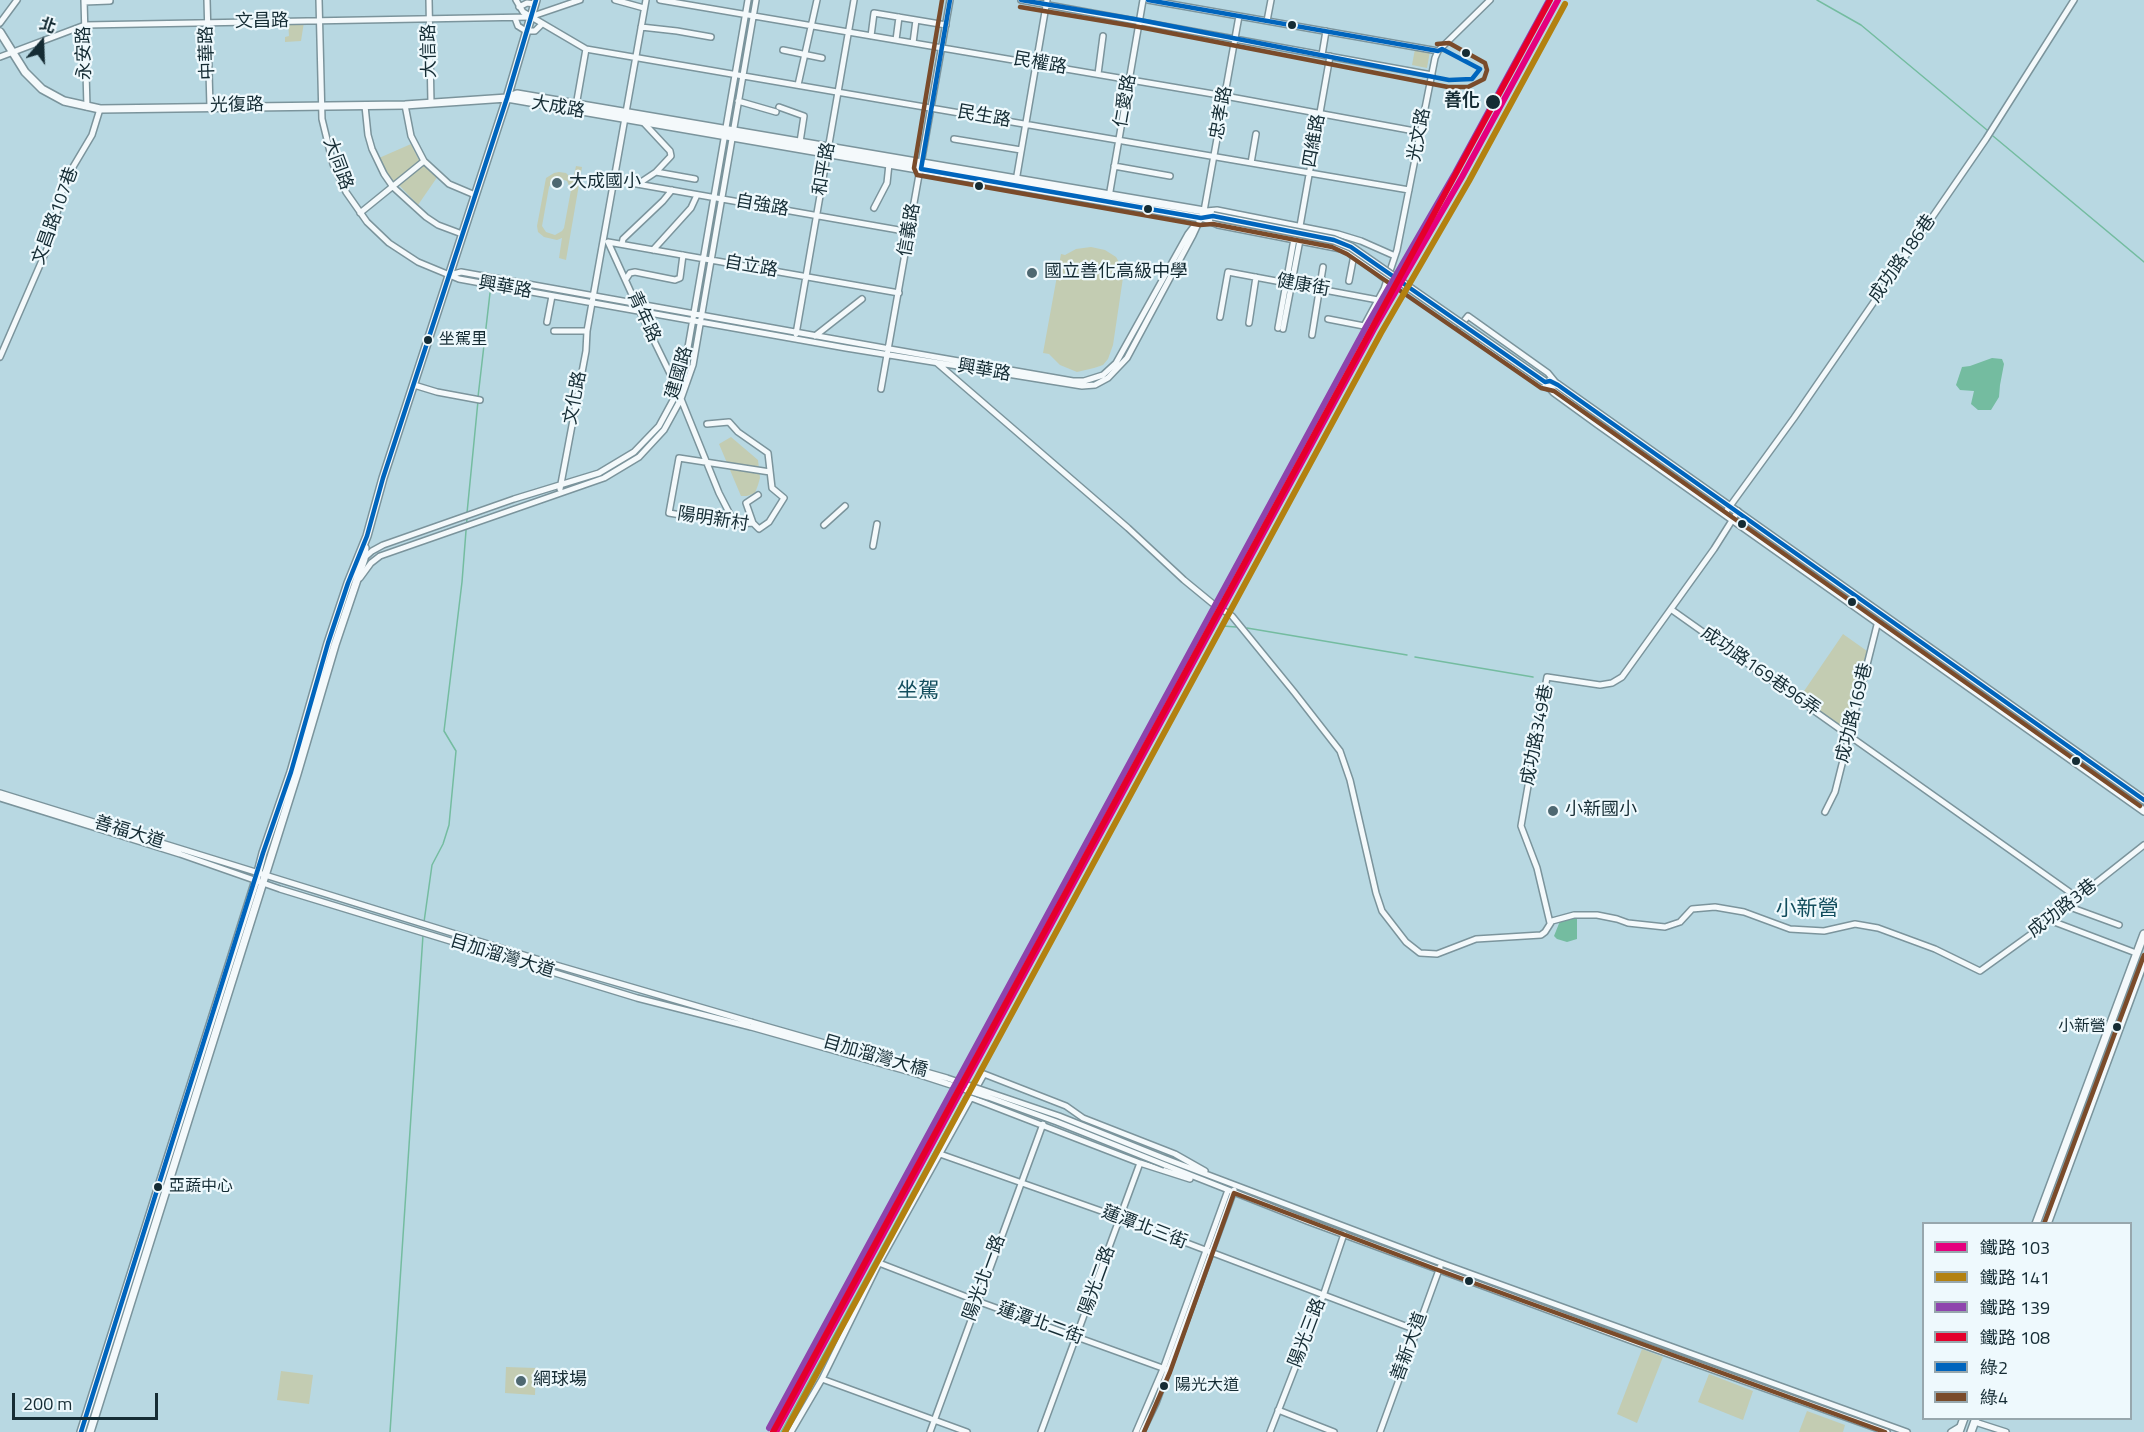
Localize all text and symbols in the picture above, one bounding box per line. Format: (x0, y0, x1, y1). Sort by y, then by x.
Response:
text: 北 (36, 11, 59, 39)
street label: 文昌路 (235, 11, 289, 33)
north arrow (12, 12, 72, 72)
unlabelled marker (1286, 19, 1298, 31)
street label: 大信路 (419, 24, 441, 78)
street label: 永安路 (74, 26, 96, 80)
street label: 中華路 (196, 26, 220, 80)
unlabelled marker (1460, 47, 1472, 59)
street label: 民權路 (1012, 49, 1068, 79)
street label: 仁愛路 (1111, 73, 1141, 129)
street label: 忠孝路 (1207, 85, 1237, 141)
place label: 善化 (1444, 91, 1480, 113)
street label: 大成路 (530, 93, 586, 123)
marker: 善化 (1484, 93, 1502, 111)
street label: 光復路 (210, 95, 264, 117)
street label: 民生路 (956, 102, 1012, 132)
street label: 光文路 (1404, 106, 1436, 164)
street label: 四維路 (1300, 113, 1330, 169)
street label: 大同路 (318, 135, 356, 193)
street label: 和平路 (810, 141, 840, 197)
street label: 文昌路107巷 (28, 164, 84, 268)
place label: 大成國小 (569, 172, 641, 194)
marker: 大成國小 (550, 176, 564, 190)
unlabelled marker (973, 180, 985, 192)
street label: 自強路 (734, 191, 790, 221)
street label: 信義路 (895, 202, 925, 258)
unlabelled marker (1142, 203, 1154, 215)
street label: 成功路186巷 (1865, 211, 1941, 307)
street label: 自立路 (723, 252, 779, 282)
place label: 國立善化高級中學 (1044, 262, 1188, 284)
marker: 國立善化高級中學 (1025, 266, 1039, 280)
street label: 健康街 (1275, 271, 1331, 301)
street label: 興華路 (477, 273, 533, 303)
street label: 青年路 (622, 288, 664, 346)
place label: 坐駕里 (439, 330, 487, 350)
marker: 坐駕里 (422, 334, 434, 346)
street label: 建國路 (662, 344, 698, 402)
street label: 興華路 (956, 356, 1012, 386)
street label: 文化路 (560, 369, 592, 427)
street label: 陽明新村 (676, 504, 750, 536)
unlabelled marker (1736, 518, 1748, 530)
unlabelled marker (1846, 596, 1858, 608)
street label: 成功路169巷96弄 (1696, 623, 1824, 721)
street label: 成功路169巷 (1832, 661, 1878, 765)
district label: 坐駕 (897, 679, 939, 705)
street label: 成功路349巷 (1518, 683, 1558, 787)
unlabelled marker (2070, 755, 2082, 767)
place label: 小新國小 (1565, 800, 1637, 822)
marker: 小新國小 (1546, 804, 1560, 818)
street label: 善福大道 (91, 812, 167, 854)
street label: 成功路3巷 (2024, 875, 2102, 943)
district label: 小新營 (1776, 897, 1838, 923)
street label: 目加溜灣大道 (447, 931, 557, 983)
place label: 小新營 (2058, 1017, 2106, 1037)
marker: 小新營 (2111, 1021, 2123, 1033)
street label: 目加溜灣大橋 (820, 1032, 930, 1082)
place label: 亞蔬中心 (169, 1177, 233, 1197)
marker: 亞蔬中心 (152, 1181, 164, 1193)
street label: 蓮潭北三街 (1098, 1202, 1190, 1254)
legend (1922, 1222, 2132, 1420)
street label: 陽光北一路 (959, 1232, 1011, 1324)
text: 鐵路 103 (1980, 1234, 2050, 1261)
street label: 陽光二路 (1076, 1243, 1120, 1319)
text: 鐵路 141 (1980, 1264, 2050, 1291)
unlabelled marker (1463, 1275, 1475, 1287)
text: 鐵路 139 (1980, 1294, 2050, 1321)
street label: 陽光三路 (1285, 1296, 1331, 1370)
street label: 蓮潭北二街 (994, 1298, 1086, 1350)
street label: 善新大道 (1388, 1309, 1432, 1385)
text: 鐵路 108 (1980, 1324, 2050, 1351)
text: 綠2 (1980, 1354, 2008, 1381)
place label: 網球場 (533, 1370, 587, 1392)
marker: 網球場 (514, 1374, 528, 1388)
place label: 陽光大道 (1175, 1376, 1239, 1396)
marker: 陽光大道 (1158, 1380, 1170, 1392)
scale bar (15, 1381, 160, 1419)
text: 綠4 (1980, 1384, 2008, 1411)
text: 200 m (23, 1390, 72, 1417)

